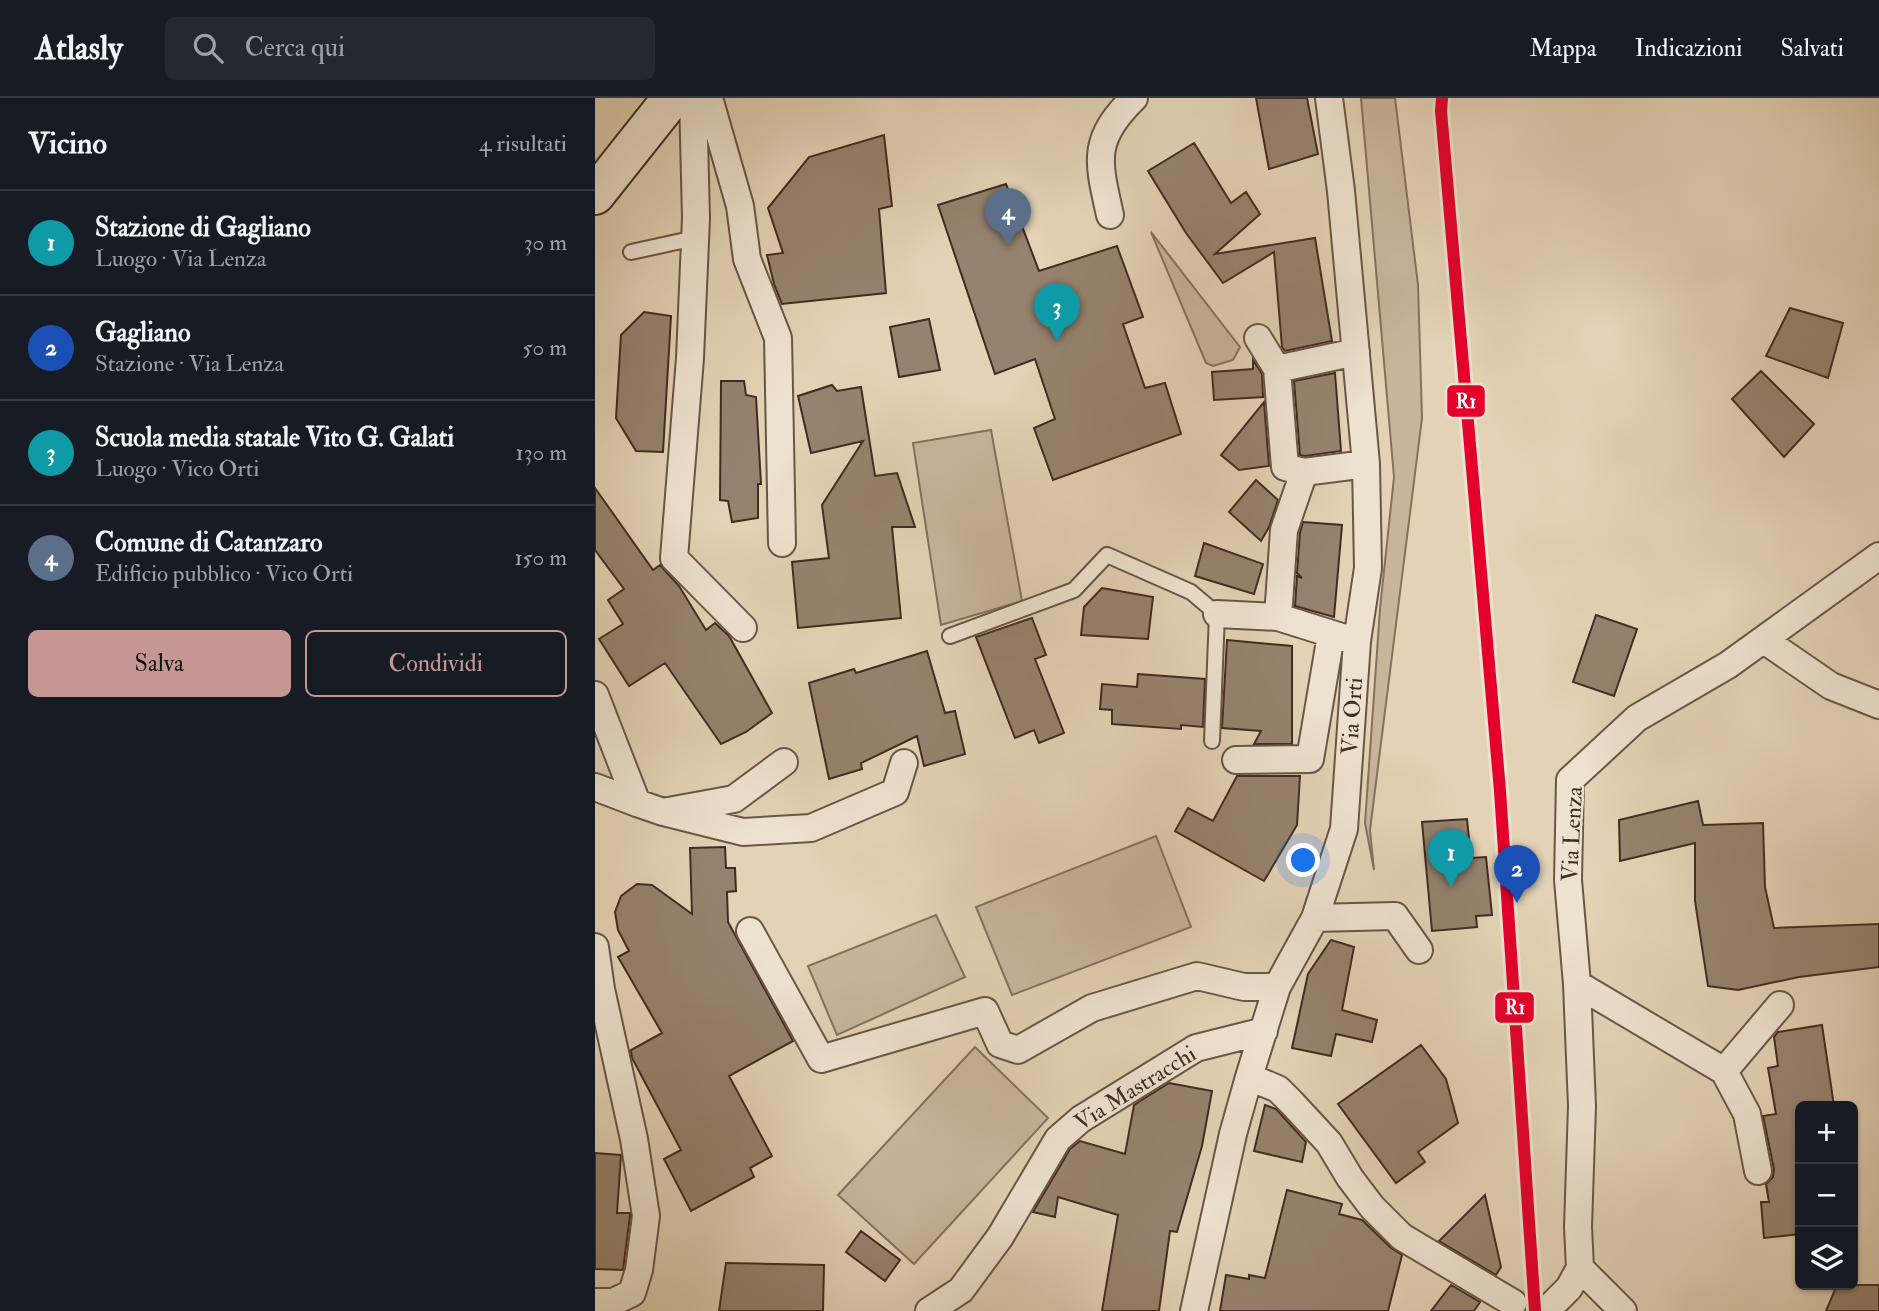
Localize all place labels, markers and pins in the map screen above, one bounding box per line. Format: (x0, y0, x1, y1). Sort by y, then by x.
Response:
pin: 4 (985, 188, 1031, 246)
pin: 3 (1034, 283, 1080, 341)
pin: 1 (1428, 829, 1474, 887)
pin: 2 (1494, 845, 1540, 903)

